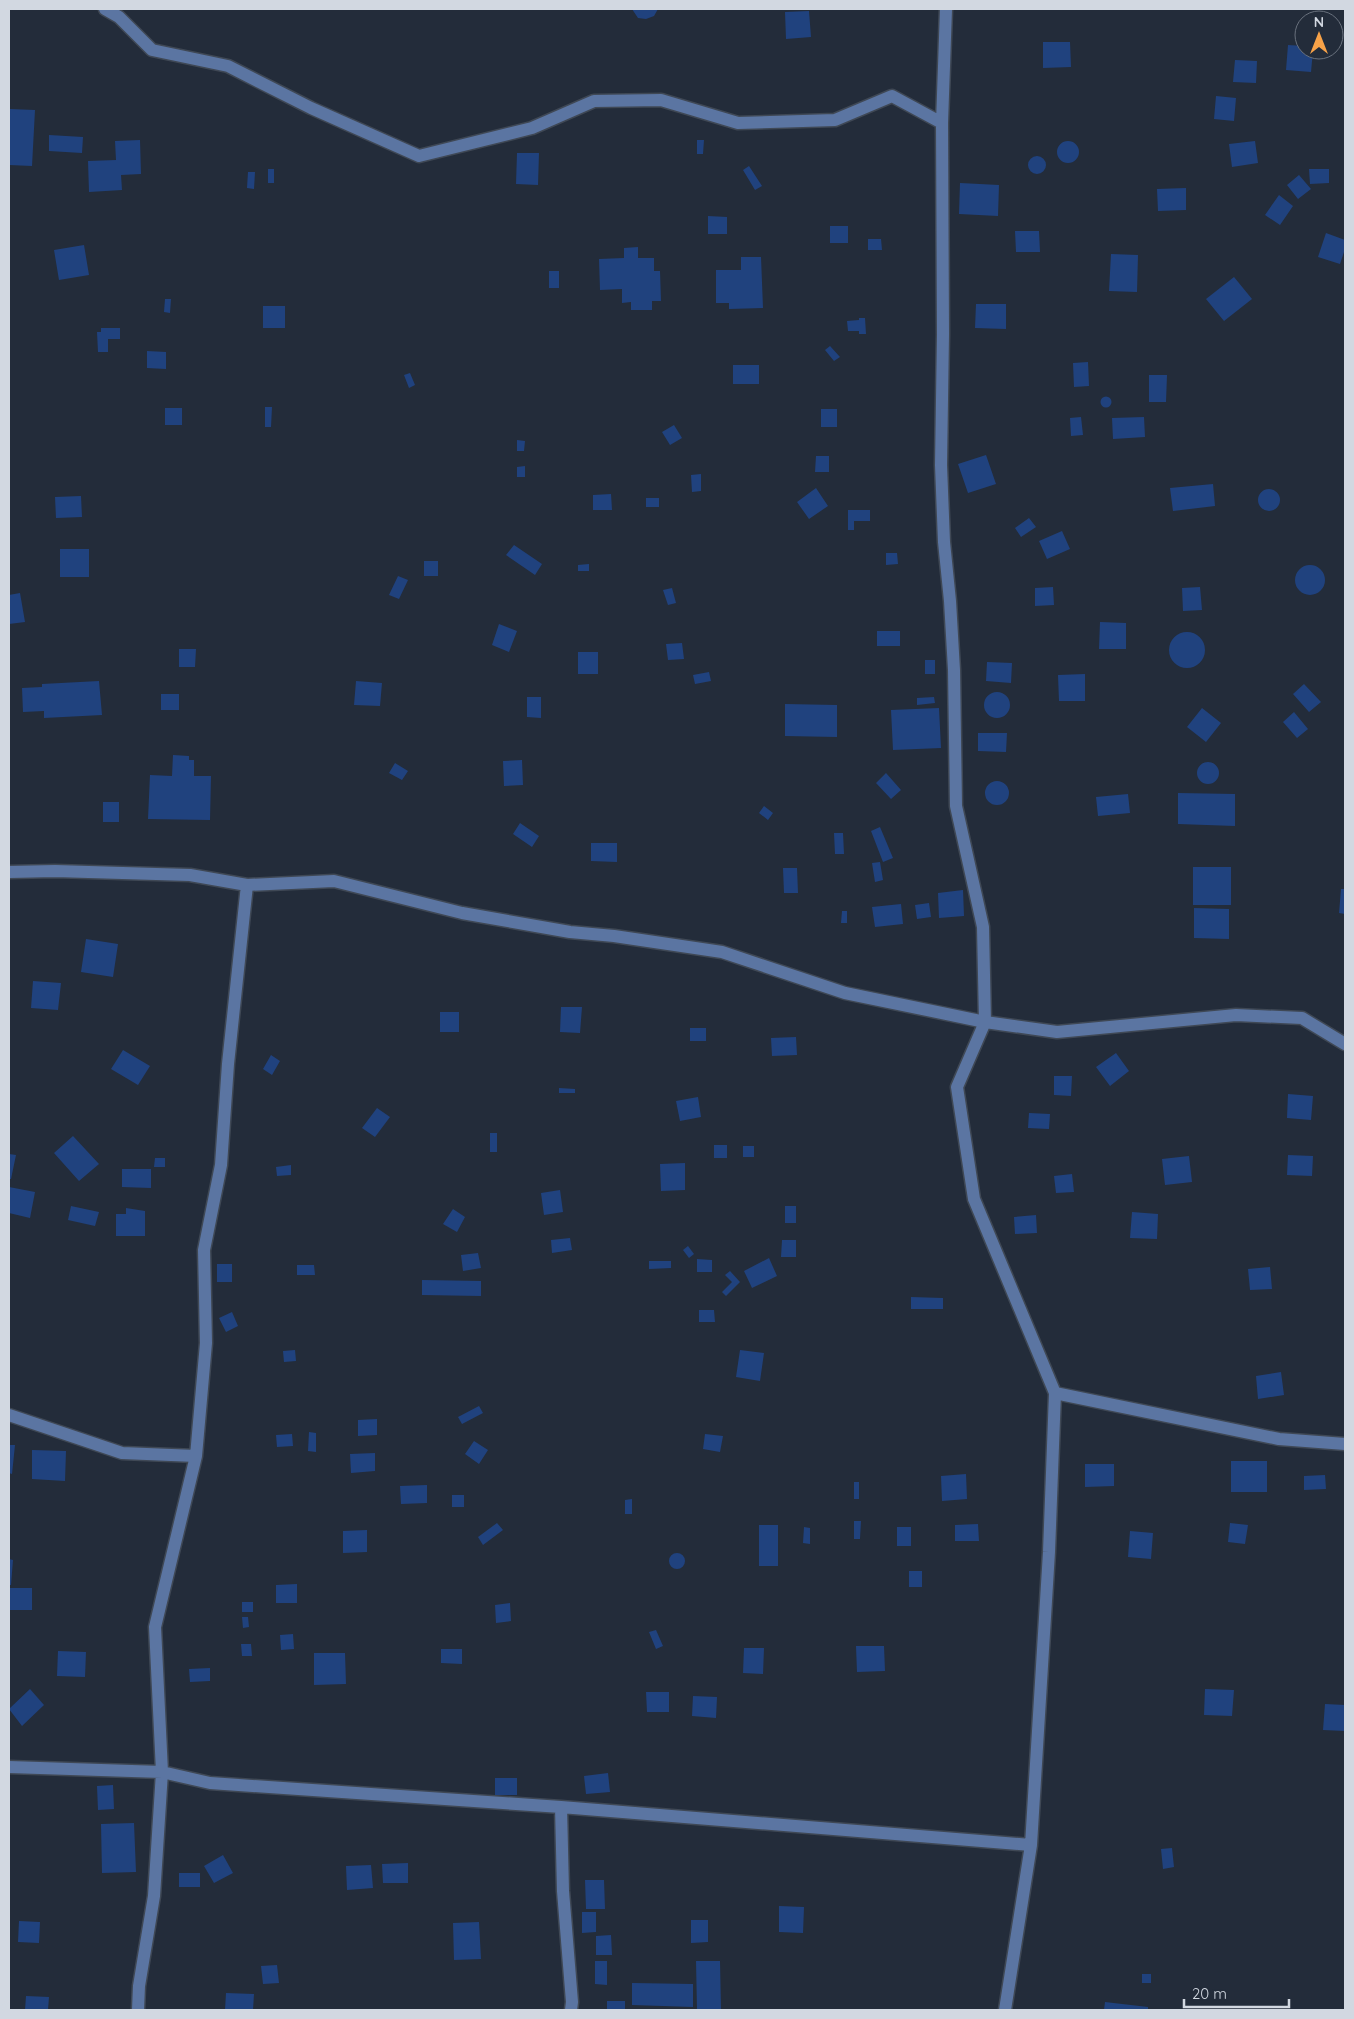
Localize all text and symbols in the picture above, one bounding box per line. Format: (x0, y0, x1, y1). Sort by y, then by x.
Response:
north arrow (1294, 10, 1344, 60)
text: N (1314, 13, 1324, 31)
scale bar (1184, 1976, 1289, 2008)
text: 20 m (1192, 1984, 1227, 2003)

